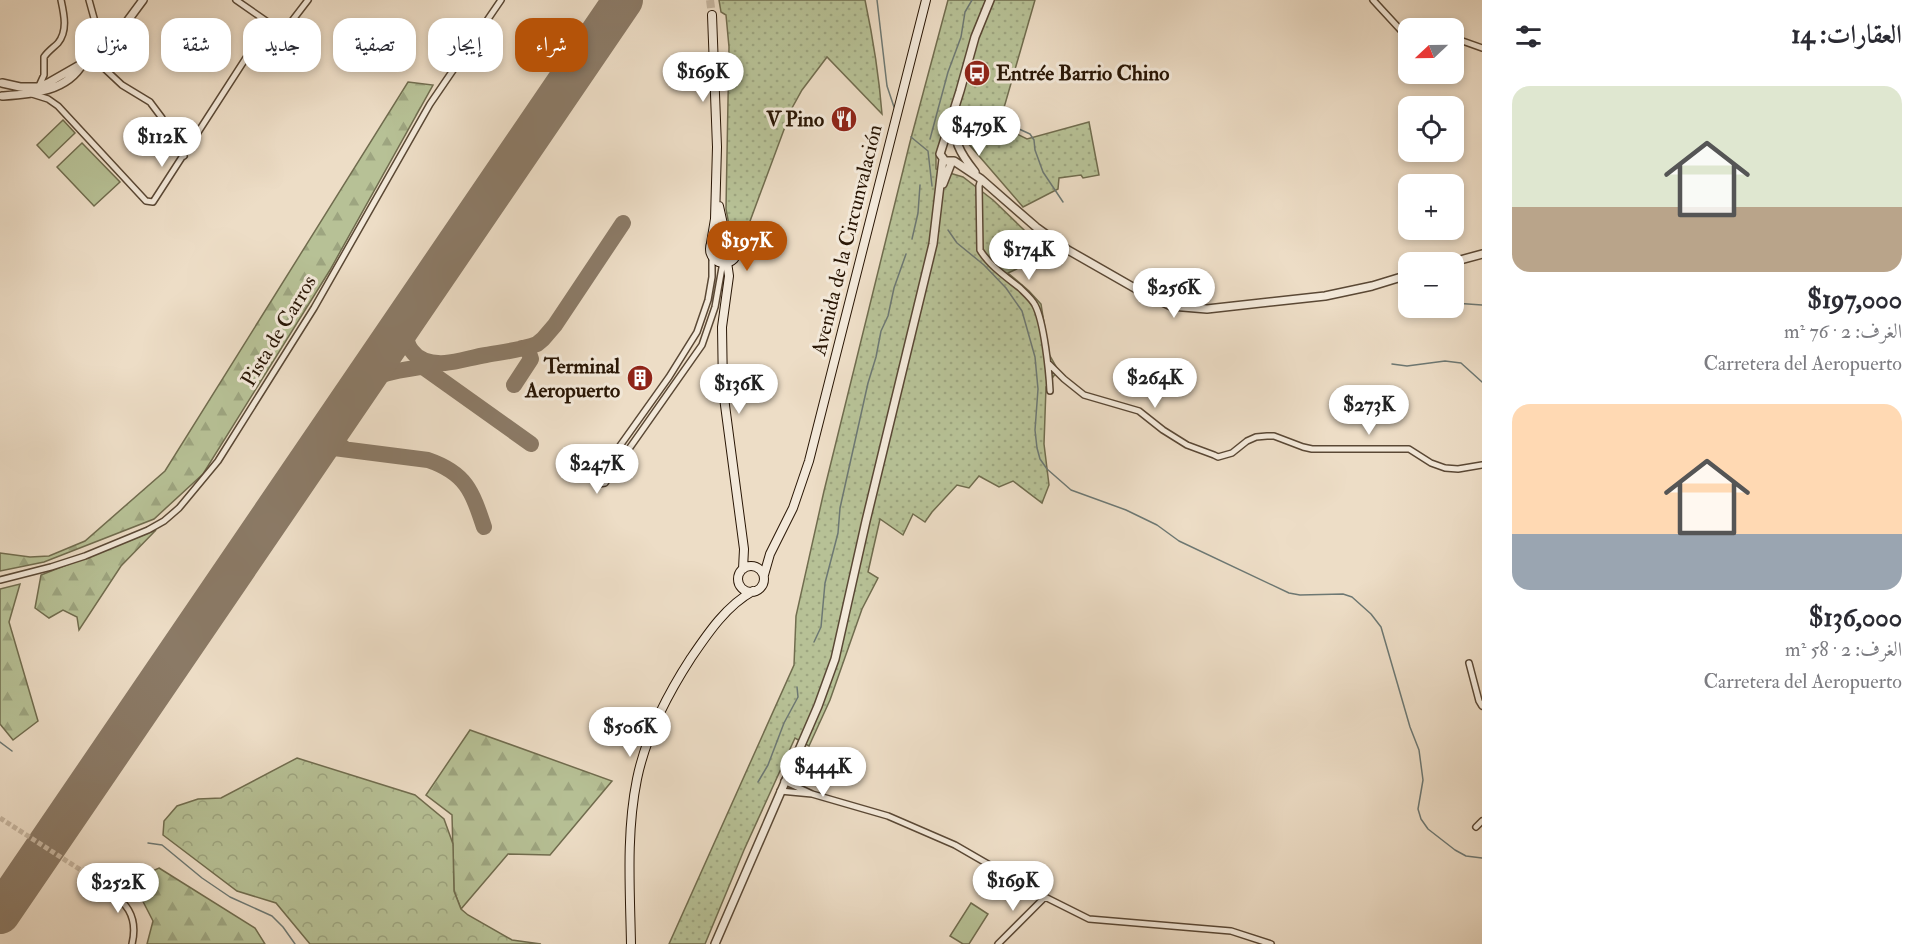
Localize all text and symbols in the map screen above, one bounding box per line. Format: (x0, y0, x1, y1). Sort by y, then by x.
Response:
chip: منزل (75, 18, 149, 72)
chip: شقة (161, 18, 231, 72)
chip: جديد (243, 18, 321, 72)
chip: تصفية (333, 18, 416, 72)
chip: إيجار (428, 18, 503, 72)
chip: شراء (515, 18, 588, 72)
north arrow (1398, 18, 1464, 84)
map controls (1398, 18, 1464, 318)
text: العقارات: 14 (1791, 19, 1902, 51)
icon: filters (1512, 20, 1545, 53)
pin: $169K (661, 52, 745, 103)
bus stop icon: Entrée Barrio Chino (962, 58, 992, 88)
text: $169K (677, 59, 729, 84)
place label: Entrée Barrio Chino (996, 60, 1169, 87)
button: locate (1398, 96, 1464, 162)
restaurant icon: V Pino (829, 104, 859, 134)
place label: V Pino (765, 106, 824, 133)
pin: $479K (937, 106, 1021, 157)
text: $479K (951, 113, 1007, 138)
pin: $112K (120, 117, 204, 168)
street label: Avenida de la Circunvalación (805, 122, 889, 359)
text: $112K (137, 124, 187, 149)
icon: home (1653, 125, 1761, 233)
button: + (1398, 174, 1464, 240)
pin: $197K (705, 221, 789, 272)
text: $197K (721, 228, 773, 253)
pin: $174K (987, 230, 1071, 281)
text: $174K (1003, 237, 1055, 262)
button: − (1398, 252, 1464, 318)
pin: $256K (1132, 268, 1216, 319)
street label: Pista de Carros (235, 270, 323, 392)
text: $256K (1147, 275, 1201, 300)
text: $197,000 (1807, 284, 1902, 316)
text: الغرف: 2 · 76 m² (1784, 319, 1902, 344)
text: Carretera del Aeropuerto (1703, 351, 1902, 376)
place label: Terminal Aeropuerto (524, 353, 621, 404)
pin: $264K (1113, 358, 1197, 409)
building icon: Terminal Aeropuerto (625, 363, 655, 393)
pin: $136K (697, 364, 781, 415)
text: $264K (1127, 365, 1183, 390)
text: $136K (714, 371, 764, 396)
pin: $273K (1327, 385, 1411, 436)
text: $273K (1343, 392, 1395, 417)
icon: home (1653, 443, 1761, 551)
pin: $247K (555, 444, 639, 495)
text: $247K (570, 451, 624, 476)
text: $136,000 (1809, 602, 1902, 634)
text: الغرف: 2 · 58 m² (1785, 637, 1902, 662)
text: Carretera del Aeropuerto (1703, 669, 1902, 694)
pin: $506K (588, 707, 672, 758)
text: $506K (603, 714, 657, 739)
pin: $444K (781, 747, 865, 798)
text: $444K (794, 754, 852, 779)
pin: $169K (971, 861, 1055, 912)
pin: $252K (76, 863, 160, 914)
text: $169K (987, 868, 1039, 893)
text: $252K (91, 870, 145, 895)

